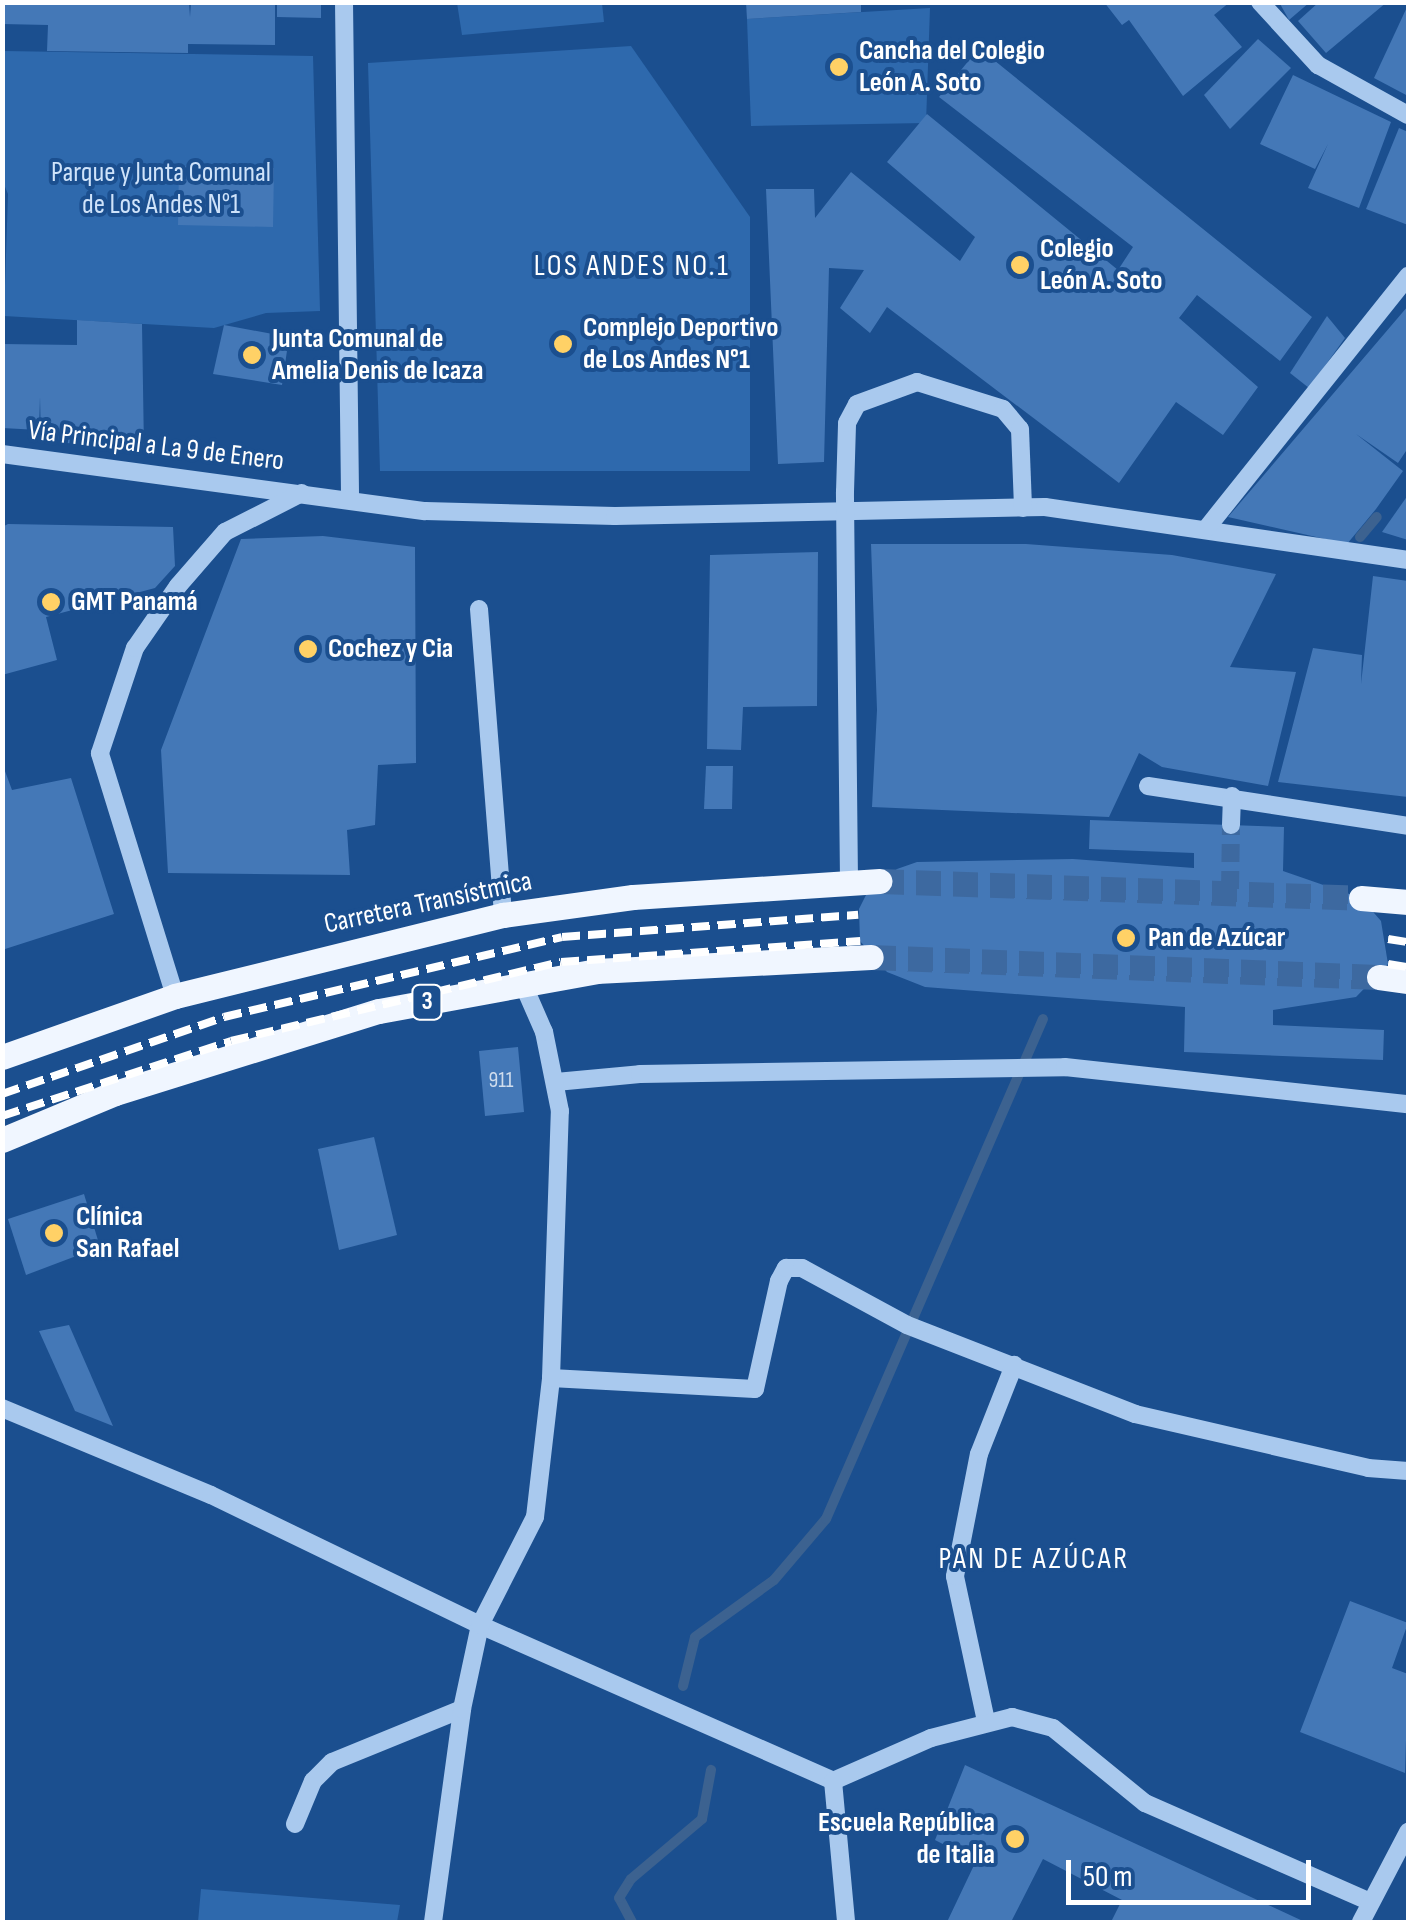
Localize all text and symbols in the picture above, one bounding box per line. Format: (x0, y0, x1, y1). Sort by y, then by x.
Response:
place label: Cancha del Colegio León A. Soto (859, 34, 1045, 100)
marker: Cancha del Colegio León A. Soto (828, 56, 850, 78)
park label: Parque y Junta Comunal de Los Andes N°1 (51, 156, 271, 222)
place label: Colegio León A. Soto (1040, 232, 1162, 298)
district label: LOS ANDES NO.1 (534, 248, 730, 284)
marker: Colegio León A. Soto (1009, 254, 1031, 276)
place label: Complejo Deportivo de Los Andes N°1 (583, 311, 778, 377)
place label: Junta Comunal de Amelia Denis de Icaza (272, 322, 483, 388)
marker: Complejo Deportivo de Los Andes N°1 (552, 333, 574, 355)
marker: Junta Comunal de Amelia Denis de Icaza (241, 344, 263, 366)
street label: Vía Principal a La 9 de Enero (26, 414, 286, 478)
place label: GMT Panamá (71, 585, 198, 619)
marker: GMT Panamá (40, 591, 62, 613)
place label: Cochez y Cia (328, 632, 453, 666)
marker: Cochez y Cia (297, 638, 319, 660)
street label: Carretera Transístmica (321, 865, 535, 941)
place label: Pan de Azúcar (1148, 921, 1286, 955)
marker: Pan de Azúcar (1113, 925, 1139, 951)
road number: 3 (410, 982, 444, 1022)
house number: 911 (488, 1068, 514, 1094)
place label: Clínica San Rafael (76, 1200, 179, 1266)
marker: Clínica San Rafael (41, 1220, 67, 1246)
district label: PAN DE AZÚCAR (938, 1541, 1130, 1577)
place label: Escuela República de Italia (818, 1806, 995, 1872)
marker: Escuela República de Italia (1004, 1828, 1026, 1850)
scale bar (1071, 1840, 1316, 1902)
text: 50 m (1083, 1859, 1132, 1895)

